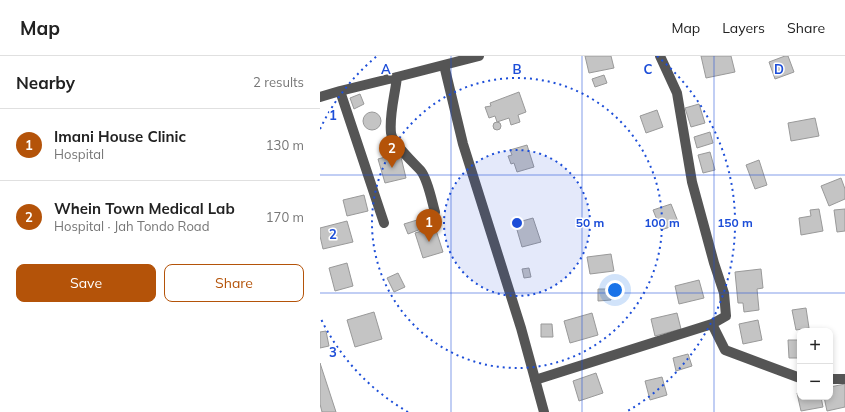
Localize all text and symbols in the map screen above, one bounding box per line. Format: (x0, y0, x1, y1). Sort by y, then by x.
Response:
text: Map (20, 16, 60, 40)
text: Map (671, 19, 700, 37)
text: Layers (722, 19, 765, 37)
text: Share (787, 19, 825, 37)
text: A (381, 61, 391, 77)
text: B (513, 61, 522, 77)
text: C (644, 61, 653, 77)
text: D (774, 61, 784, 77)
text: Nearby (16, 72, 75, 93)
text: 2 results (253, 74, 304, 90)
text: 1 (329, 107, 337, 123)
text: Imani House Clinic (54, 127, 186, 146)
pin: 2 (379, 135, 405, 168)
text: 1 (25, 137, 33, 153)
text: 130 m (266, 137, 304, 153)
text: Hospital (54, 146, 104, 162)
text: Whein Town Medical Lab (54, 199, 235, 218)
text: 2 (25, 209, 33, 225)
text: 170 m (266, 209, 304, 225)
pin: 1 (416, 209, 442, 242)
text: 50 m (576, 215, 604, 230)
text: 100 m (644, 215, 680, 230)
text: 150 m (717, 215, 753, 230)
centre of rings (510, 216, 524, 230)
text: Hospital · Jah Tondo Road (54, 218, 209, 234)
text: 2 (329, 226, 337, 242)
button: Save (16, 264, 156, 302)
button: Share (164, 264, 304, 302)
your location (605, 280, 625, 300)
map controls (797, 328, 833, 400)
button: + (797, 328, 833, 364)
text: 3 (329, 344, 337, 360)
button: − (797, 364, 833, 400)

